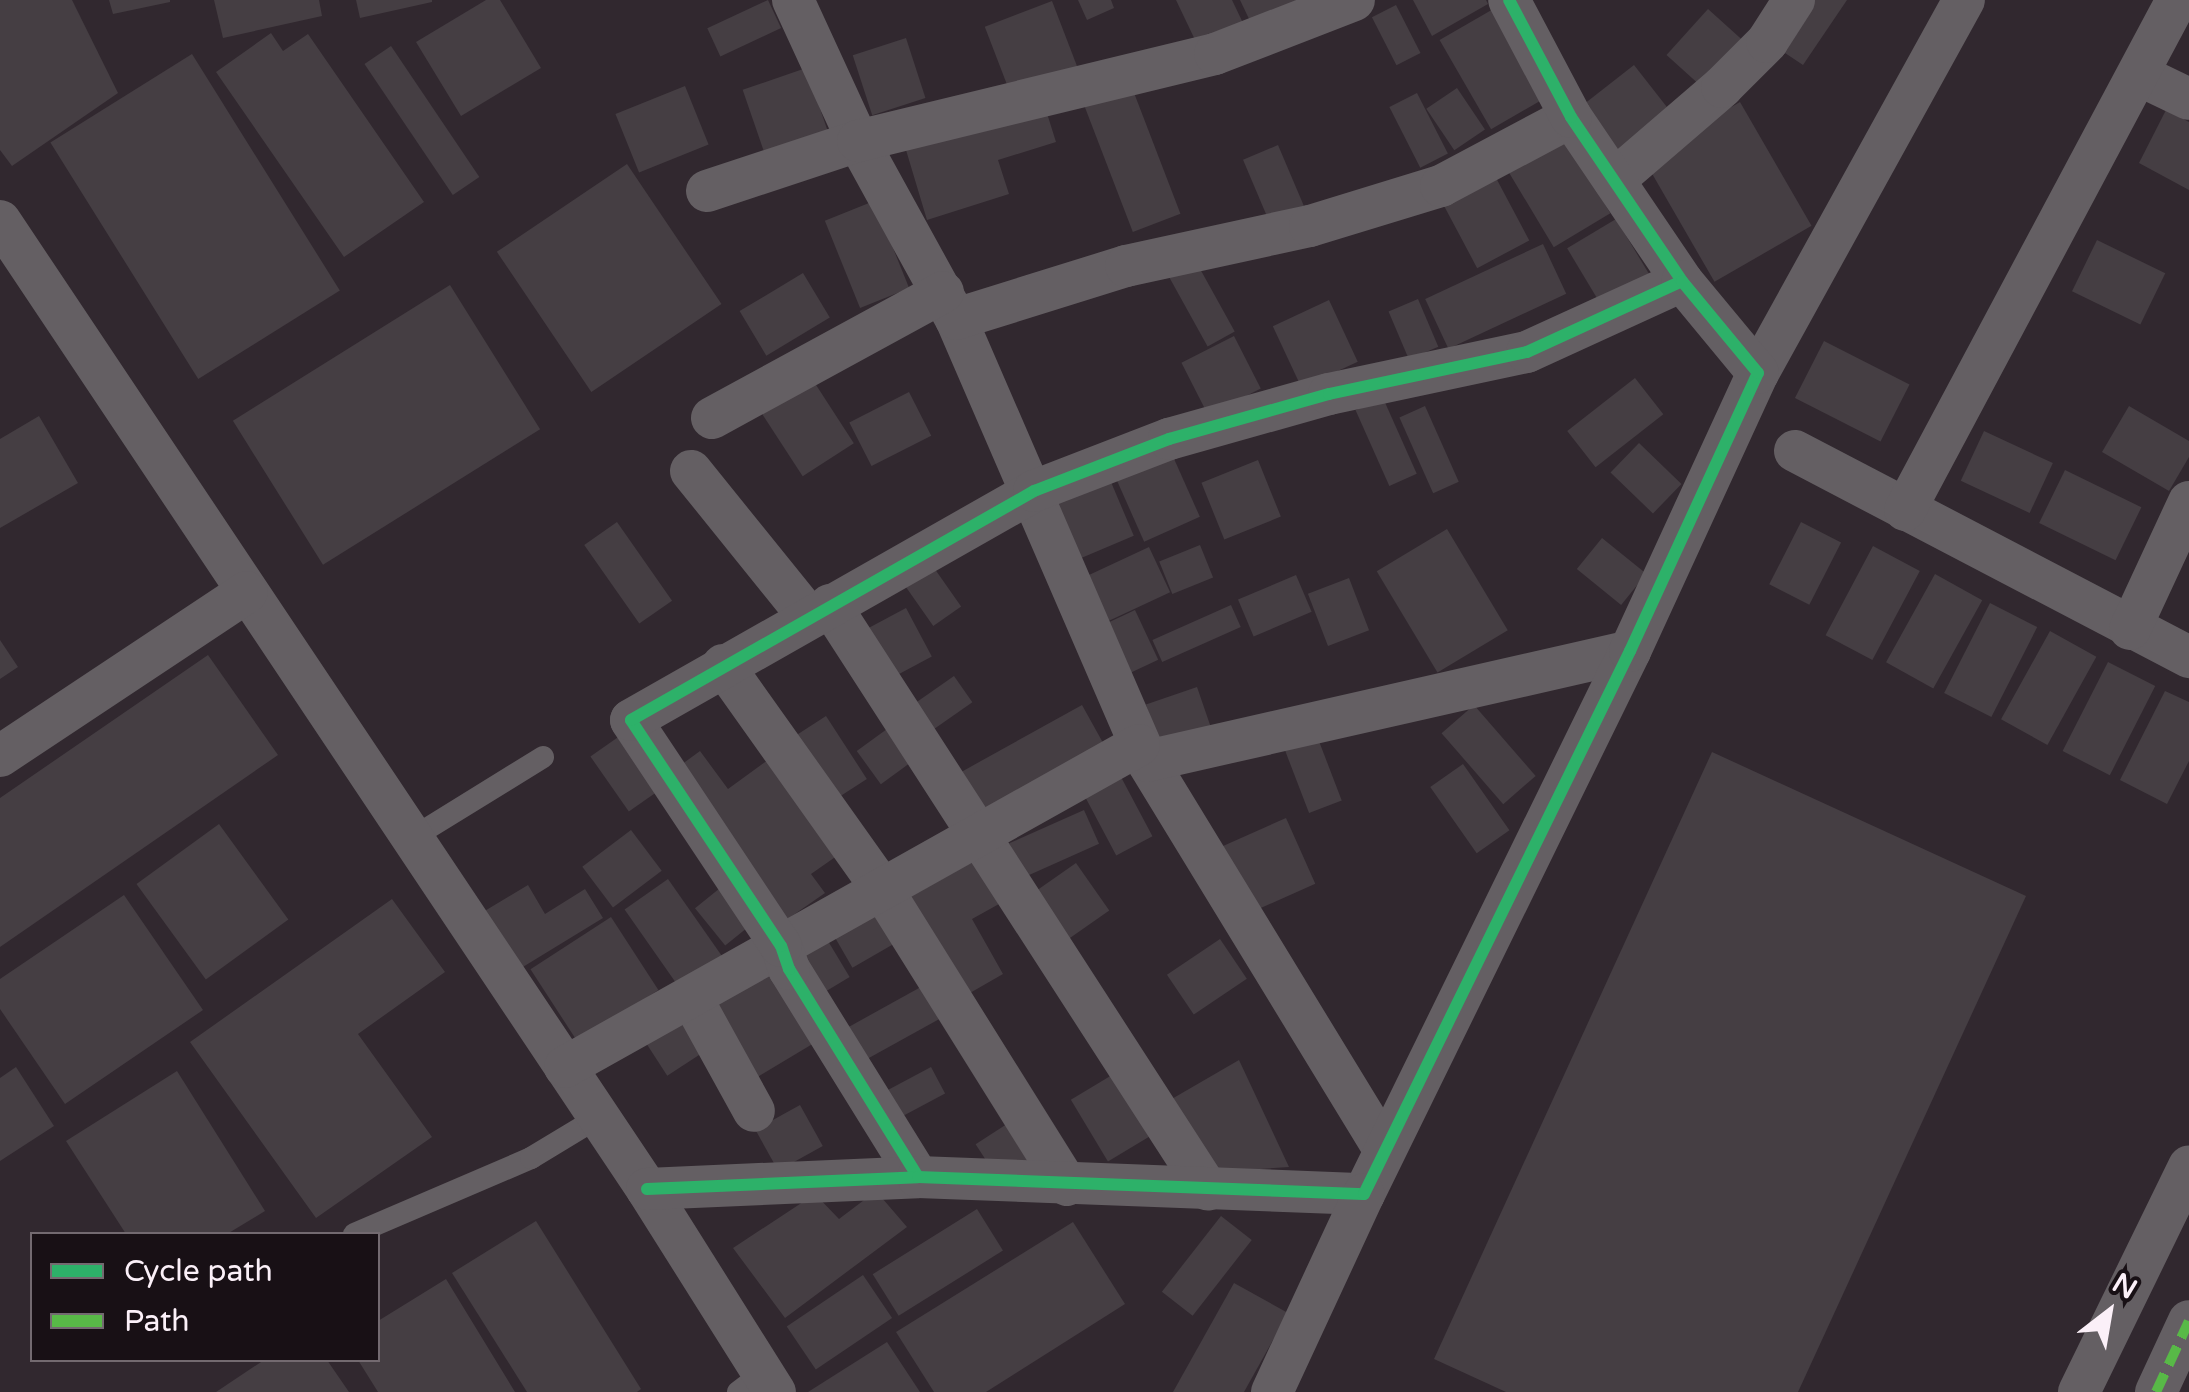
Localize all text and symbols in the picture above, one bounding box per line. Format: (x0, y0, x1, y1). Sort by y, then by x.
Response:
legend (30, 1232, 380, 1362)
text: Cycle path (124, 1253, 273, 1290)
north arrow (2059, 1262, 2159, 1362)
text: N (2106, 1266, 2143, 1307)
text: Path (124, 1303, 190, 1340)

